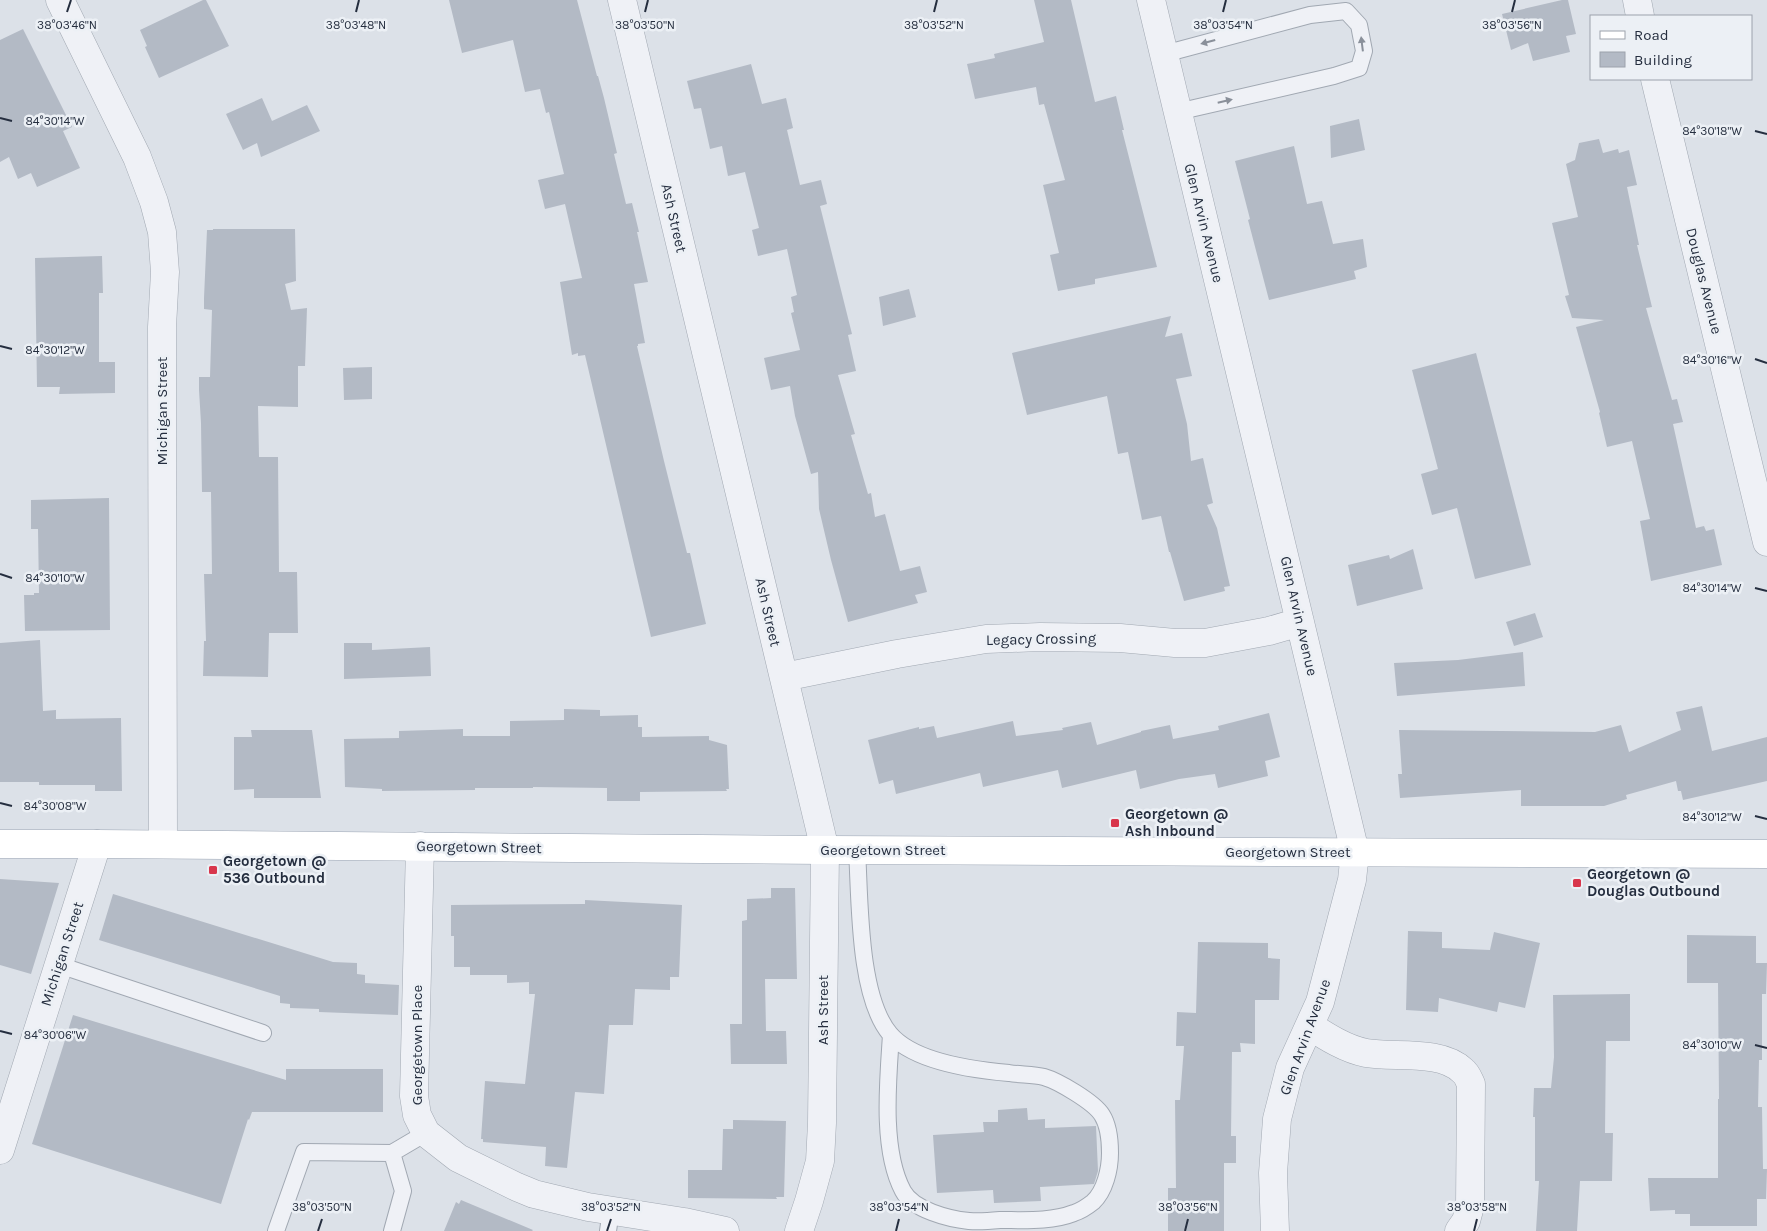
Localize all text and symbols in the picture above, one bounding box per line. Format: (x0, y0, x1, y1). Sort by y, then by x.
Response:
legend (1590, 15, 1752, 80)
text: 38°03'46"N (37, 18, 97, 32)
text: 38°03'48"N (326, 18, 386, 32)
text: 38°03'50"N (615, 18, 675, 32)
text: 38°03'52"N (904, 18, 964, 32)
text: 38°03'54"N (1193, 18, 1253, 32)
text: 38°03'56"N (1482, 18, 1542, 32)
text: Road (1634, 26, 1669, 44)
one-way arrow (1358, 36, 1366, 52)
one-way arrow (1200, 38, 1215, 46)
text: Building (1634, 51, 1692, 69)
one-way arrow (1217, 97, 1233, 105)
text: 84°30'14"W (25, 114, 85, 128)
text: 84°30'18"W (1682, 124, 1742, 138)
street label: Glen Arvin Avenue (1180, 162, 1228, 284)
street label: Ash Street (657, 182, 691, 255)
street label: Douglas Avenue (1682, 226, 1726, 336)
text: 84°30'12"W (25, 343, 85, 357)
text: 84°30'16"W (1682, 353, 1742, 367)
street label: Michigan Street (153, 356, 171, 465)
street label: Glen Arvin Avenue (1276, 554, 1322, 678)
text: 84°30'10"W (25, 571, 85, 585)
street label: Ash Street (751, 576, 785, 649)
text: 84°30'14"W (1682, 581, 1742, 595)
street label: Legacy Crossing (986, 629, 1097, 649)
text: 84°30'08"W (24, 799, 87, 813)
place label: Georgetown @ Ash Inbound (1125, 805, 1228, 840)
text: 84°30'12"W (1682, 810, 1742, 824)
marker: Georgetown @ Ash Inbound (1109, 817, 1121, 829)
street label: Georgetown Street (416, 837, 542, 857)
street label: Georgetown Street (820, 841, 946, 859)
street label: Georgetown Street (1225, 843, 1351, 861)
place label: Georgetown @ 536 Outbound (223, 852, 326, 887)
marker: Georgetown @ 536 Outbound (207, 864, 219, 876)
place label: Georgetown @ Douglas Outbound (1587, 865, 1720, 900)
marker: Georgetown @ Douglas Outbound (1571, 877, 1583, 889)
street label: Michigan Street (37, 899, 88, 1009)
street label: Ash Street (814, 974, 832, 1045)
street label: Glen Arvin Avenue (1276, 976, 1334, 1098)
street label: Georgetown Place (408, 985, 426, 1105)
text: 84°30'06"W (24, 1028, 86, 1042)
text: 84°30'10"W (1682, 1038, 1742, 1052)
text: 38°03'50"N (292, 1200, 352, 1214)
text: 38°03'52"N (581, 1200, 641, 1214)
text: 38°03'54"N (869, 1200, 929, 1214)
text: 38°03'56"N (1158, 1200, 1218, 1214)
text: 38°03'58"N (1447, 1200, 1507, 1214)

